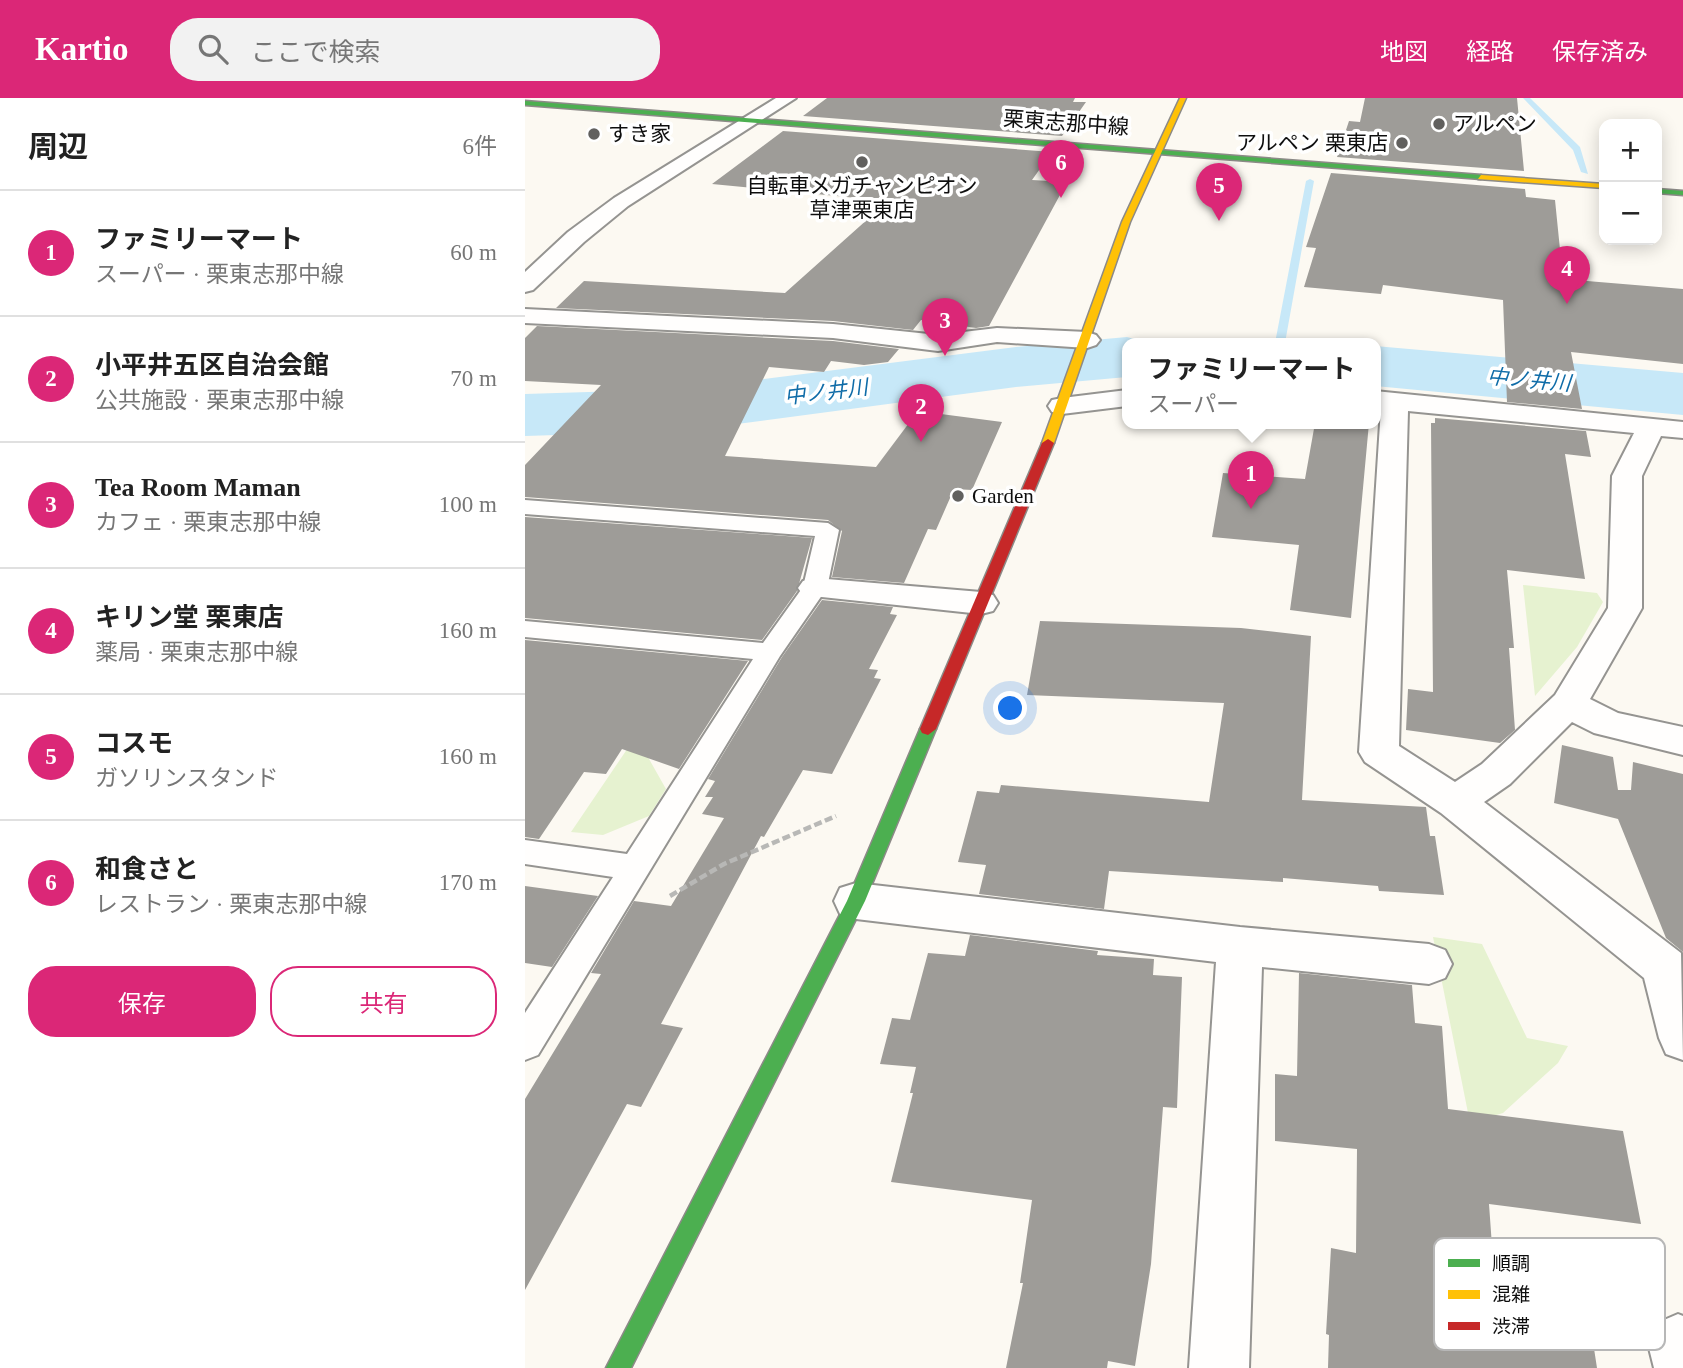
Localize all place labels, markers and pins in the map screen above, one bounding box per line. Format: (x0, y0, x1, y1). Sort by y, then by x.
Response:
place label: アルペン (1453, 112, 1537, 136)
marker: アルペン (1431, 116, 1447, 132)
place label: すき家 (608, 122, 671, 146)
marker: すき家 (586, 126, 602, 142)
place label: アルペン 栗東店 (1236, 131, 1388, 155)
marker: アルペン 栗東店 (1394, 135, 1410, 151)
pin: 6 (1038, 140, 1084, 198)
marker: 自転車メガチャンピオン 草津栗東店 (854, 154, 870, 170)
pin: 5 (1196, 163, 1242, 221)
place label: 自転車メガチャンピオン 草津栗東店 (747, 174, 977, 222)
pin: 4 (1544, 246, 1590, 304)
pin: 3 (922, 298, 968, 356)
pin: 2 (898, 384, 944, 442)
pin: 1 (1228, 451, 1274, 509)
place label: Garden (972, 484, 1034, 508)
marker: Garden (950, 488, 966, 504)

